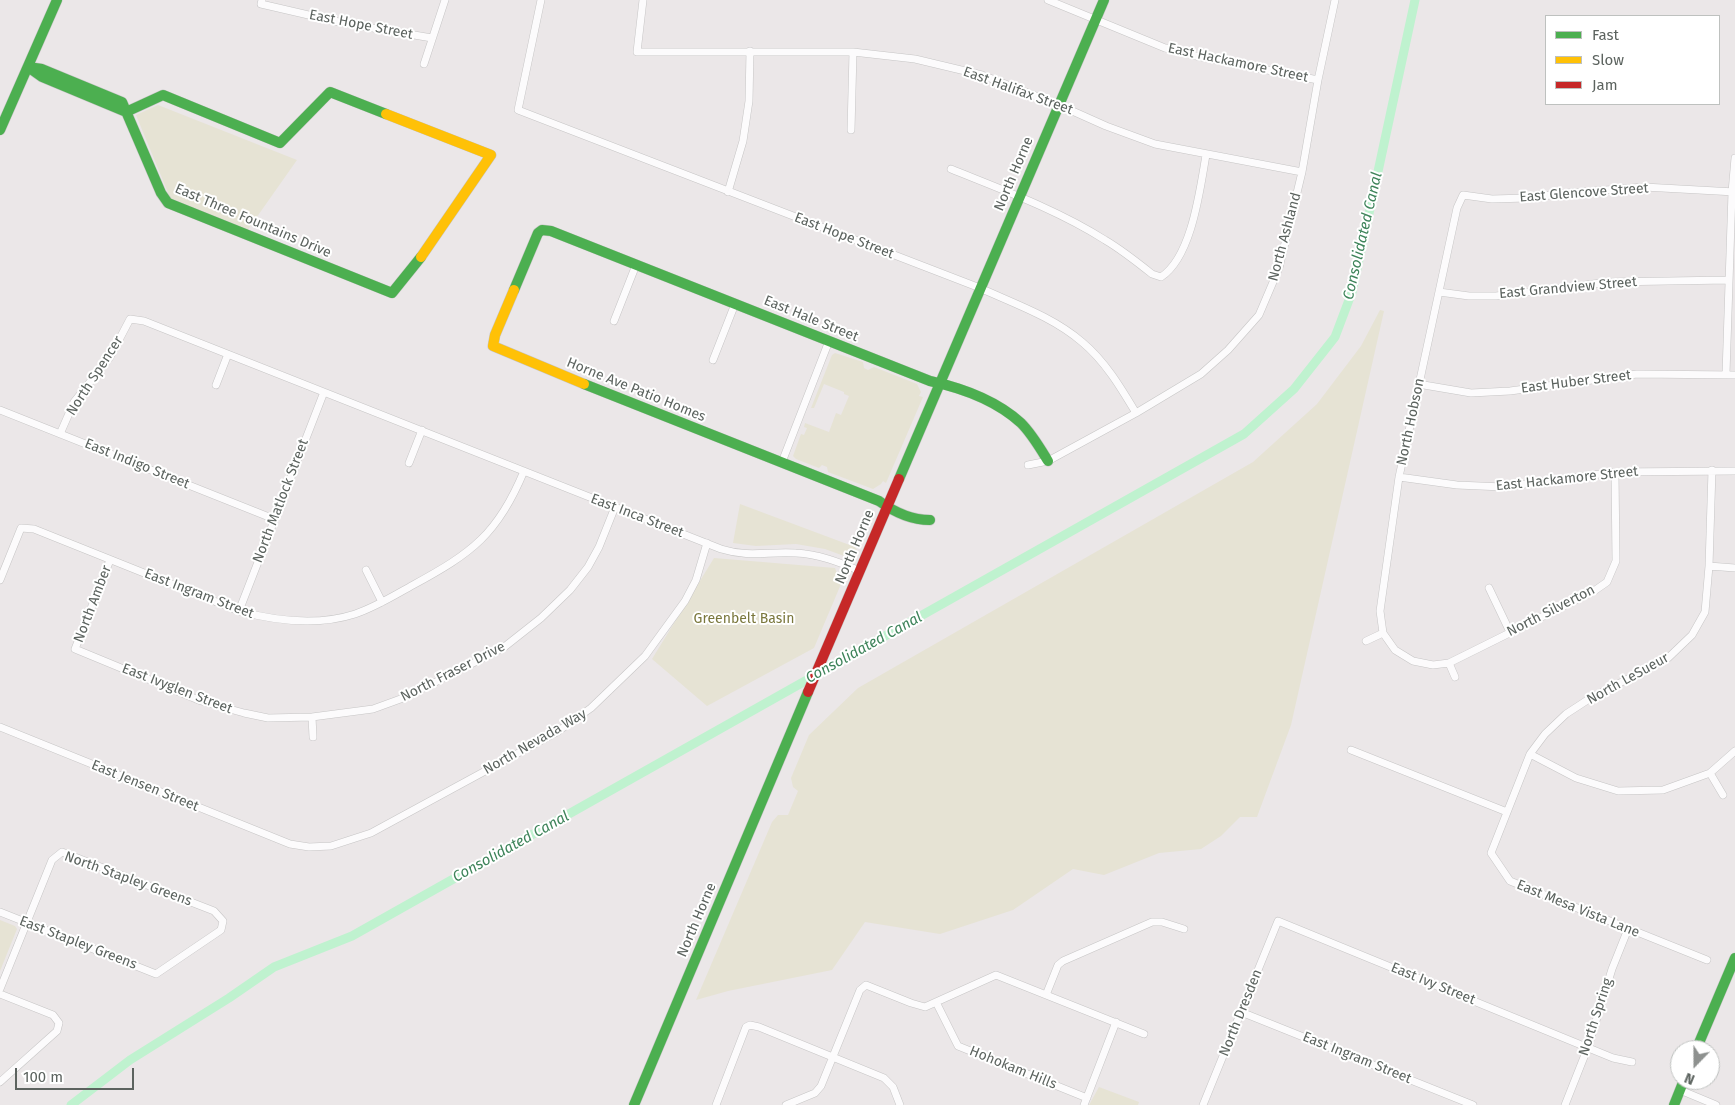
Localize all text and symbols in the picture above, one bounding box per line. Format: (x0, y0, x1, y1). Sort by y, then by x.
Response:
street label: East Hope Street (308, 7, 414, 43)
legend (1545, 15, 1720, 105)
text: Fast (1592, 26, 1619, 44)
street label: East Hackamore Street (1166, 40, 1310, 86)
text: Slow (1592, 51, 1624, 69)
street label: East Halifax Street (961, 63, 1075, 119)
text: Jam (1592, 76, 1618, 94)
street label: North Horne (991, 134, 1037, 214)
water label: Consolidated Canal (1340, 170, 1386, 302)
street label: East Three Fountains Drive (172, 180, 334, 262)
street label: East Glencove Street (1519, 180, 1649, 206)
street label: North Ashland (1265, 191, 1305, 283)
street label: East Hope Street (792, 209, 896, 263)
street label: East Grandview Street (1498, 274, 1638, 302)
street label: East Hale Street (761, 292, 861, 346)
street label: North Spencer (63, 333, 127, 419)
street label: Horne Ave Patio Homes (564, 354, 708, 426)
street label: East Huber Street (1520, 367, 1632, 397)
street label: North Hobson (1394, 377, 1428, 467)
street label: East Indigo Street (82, 435, 192, 493)
street label: North Matlock Street (250, 437, 312, 565)
street label: East Hackamore Street (1495, 463, 1639, 495)
street label: East Inca Street (588, 491, 686, 541)
street label: North Horne (832, 507, 878, 587)
street label: North Amber (71, 563, 115, 645)
street label: East Ingram Street (142, 565, 256, 623)
street label: North Silverton (1504, 582, 1598, 640)
water label: Consolidated Canal (803, 609, 925, 687)
park label: Greenbelt Basin (694, 611, 794, 627)
street label: North Fraser Drive (398, 638, 508, 706)
street label: North LeSueur (1584, 650, 1672, 708)
street label: East Ivyglen Street (119, 660, 235, 718)
street label: North Nevada Way (480, 706, 590, 778)
street label: East Jensen Street (89, 757, 201, 815)
water label: Consolidated Canal (450, 808, 572, 886)
street label: North Stapley Greens (62, 848, 194, 910)
street label: East Mesa Vista Lane (1514, 877, 1642, 941)
street label: North Horne (674, 880, 720, 960)
street label: East Stapley Greens (17, 913, 139, 973)
street label: East Ivy Street (1388, 959, 1478, 1009)
street label: North Dresden (1216, 967, 1266, 1059)
street label: North Spring (1576, 976, 1616, 1058)
street label: East Ingram Street (1300, 1028, 1414, 1088)
north arrow (1670, 1040, 1720, 1090)
street label: Hohokam Hills (967, 1043, 1059, 1093)
scale bar (18, 1058, 136, 1090)
text: 100 m (23, 1068, 63, 1086)
text: N (1682, 1069, 1697, 1088)

